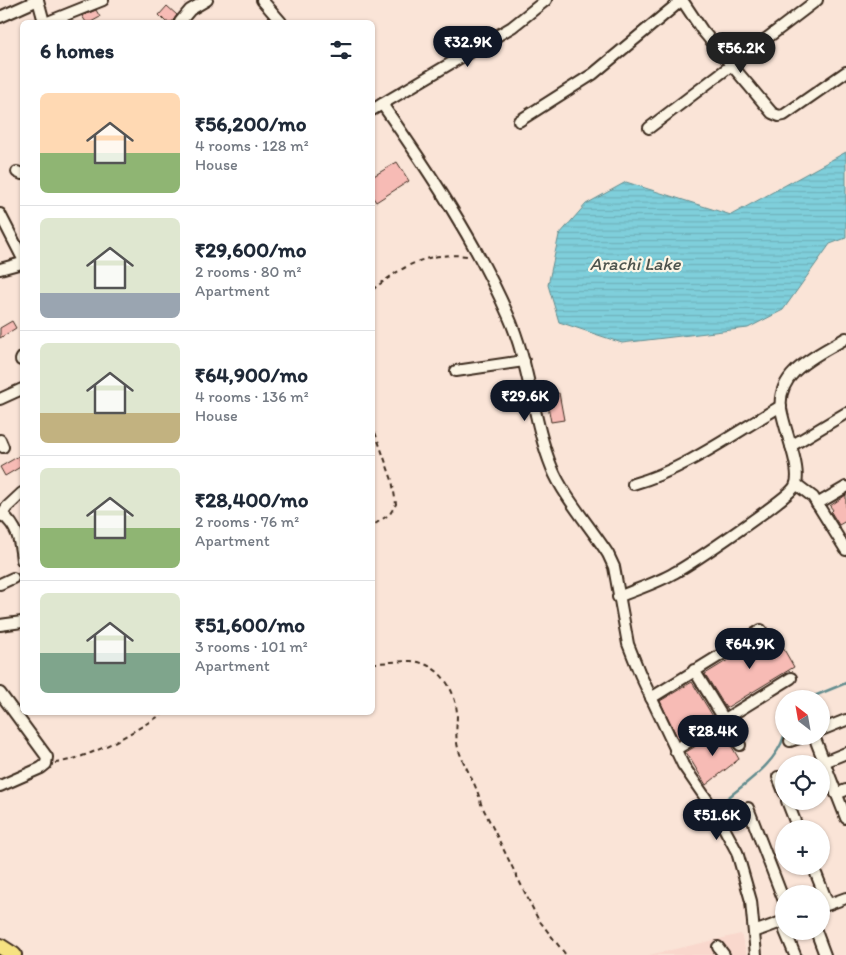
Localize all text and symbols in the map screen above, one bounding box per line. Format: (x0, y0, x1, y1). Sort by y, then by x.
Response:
pin: ₹32.9K (427, 26, 509, 68)
text: ₹32.9K (444, 32, 492, 51)
pin: ₹56.2K (700, 32, 782, 74)
icon: filters (327, 36, 355, 64)
text: 6 homes (40, 38, 114, 63)
text: ₹56.2K (717, 38, 765, 57)
text: ₹56,200/mo (195, 111, 306, 136)
icon: home (80, 113, 140, 173)
text: 4 rooms · 128 m² (195, 136, 309, 155)
text: House (195, 155, 238, 174)
text: ₹29,600/mo (195, 237, 306, 262)
icon: home (80, 238, 140, 298)
water label: Arachi Lake (590, 253, 682, 275)
text: 2 rooms · 80 m² (195, 262, 301, 281)
text: Apartment (195, 281, 270, 300)
text: ₹64,900/mo (195, 362, 308, 387)
icon: home (80, 363, 140, 423)
pin: ₹29.6K (484, 380, 566, 422)
text: ₹29.6K (501, 386, 549, 405)
text: 4 rooms · 136 m² (195, 387, 309, 406)
text: House (195, 406, 238, 425)
text: ₹28,400/mo (195, 487, 308, 512)
icon: home (80, 488, 140, 548)
text: 2 rooms · 76 m² (195, 512, 299, 531)
text: Apartment (195, 531, 270, 550)
text: ₹51,600/mo (195, 612, 305, 637)
icon: home (80, 613, 140, 673)
pin: ₹64.9K (709, 628, 791, 670)
text: ₹64.9K (726, 634, 774, 653)
text: 3 rooms · 101 m² (195, 637, 308, 656)
text: Apartment (195, 656, 270, 675)
north arrow (775, 690, 830, 745)
map controls (775, 690, 830, 940)
pin: ₹28.4K (672, 714, 754, 757)
text: ₹28.4K (689, 721, 737, 740)
button: locate (775, 755, 830, 810)
pin: ₹51.6K (676, 798, 758, 841)
text: ₹51.6K (694, 805, 740, 824)
button: + (775, 820, 830, 875)
button: − (775, 885, 830, 940)

